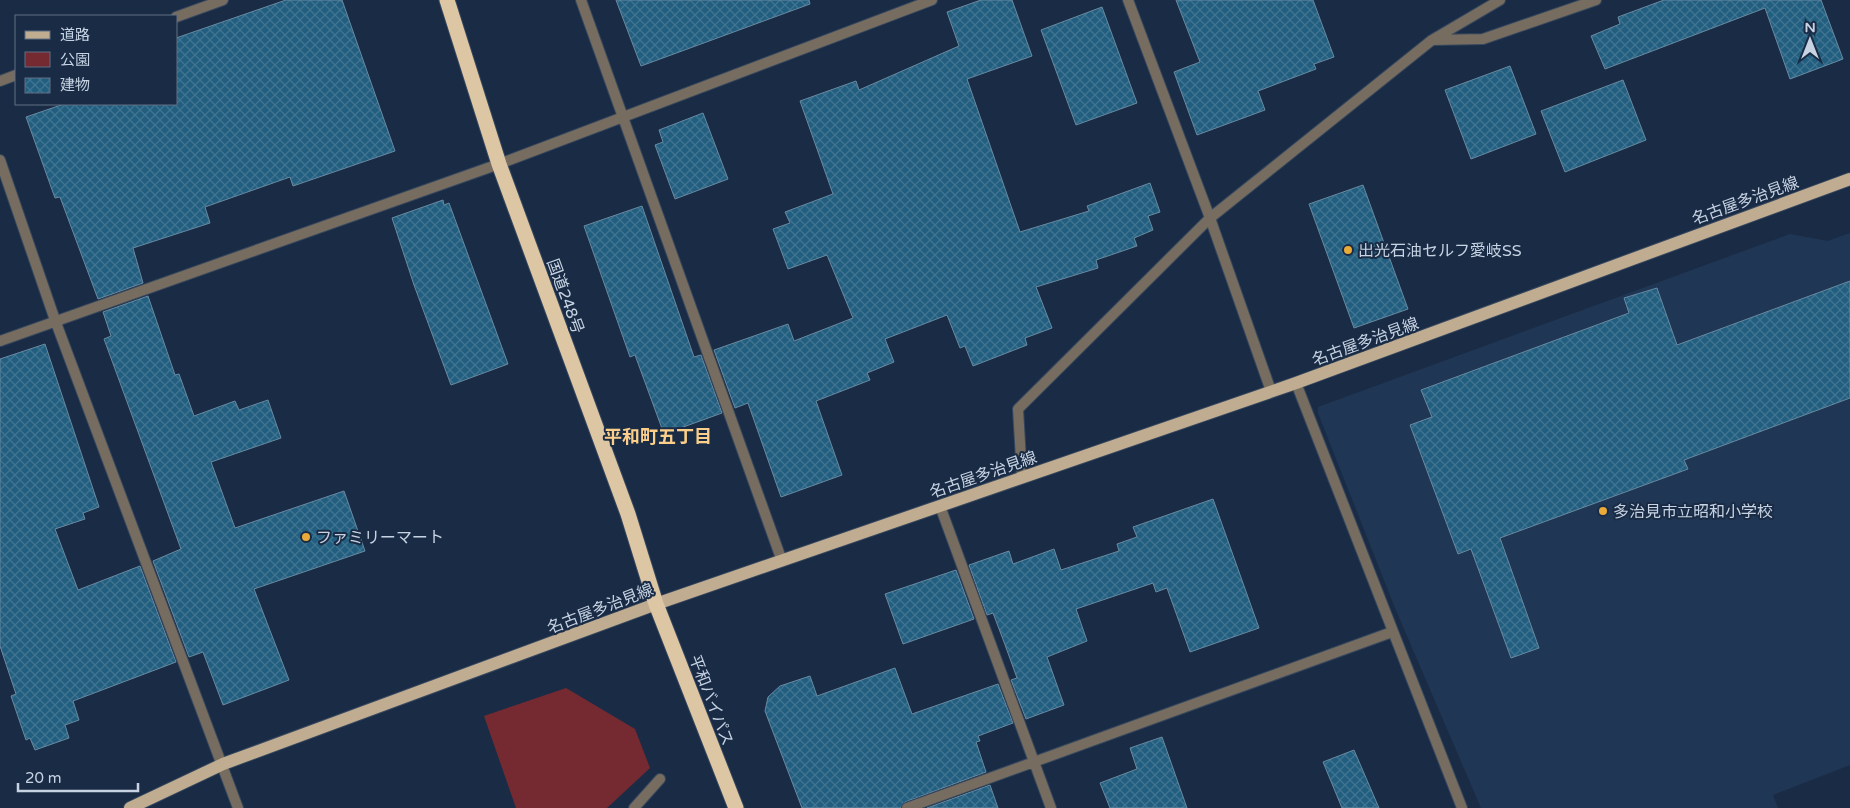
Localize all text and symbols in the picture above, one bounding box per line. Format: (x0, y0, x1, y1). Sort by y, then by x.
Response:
legend (15, 15, 178, 105)
north arrow (1785, 15, 1835, 65)
text: N (1804, 19, 1816, 36)
text: 道路 (60, 26, 90, 44)
text: 公園 (60, 51, 90, 69)
text: 建物 (60, 76, 90, 94)
street label: 名古屋多治見線 (1689, 172, 1801, 229)
place label: 出光石油セルフ愛岐SS (1358, 241, 1522, 261)
marker: 出光石油セルフ愛岐SS (1342, 244, 1354, 256)
street label: 国道248号 (542, 256, 588, 336)
street label: 名古屋多治見線 (1309, 313, 1421, 370)
district label: 平和町五丁目 (604, 426, 712, 448)
street label: 名古屋多治見線 (927, 447, 1040, 503)
place label: 多治見市立昭和小学校 (1613, 502, 1773, 522)
marker: 多治見市立昭和小学校 (1597, 505, 1609, 517)
place label: ファミリーマート (316, 528, 444, 548)
marker: ファミリーマート (300, 531, 312, 543)
street label: 名古屋多治見線 (544, 580, 656, 638)
street label: 平和バイパス (685, 652, 738, 749)
scale bar (18, 760, 138, 792)
text: 20 m (25, 769, 62, 787)

